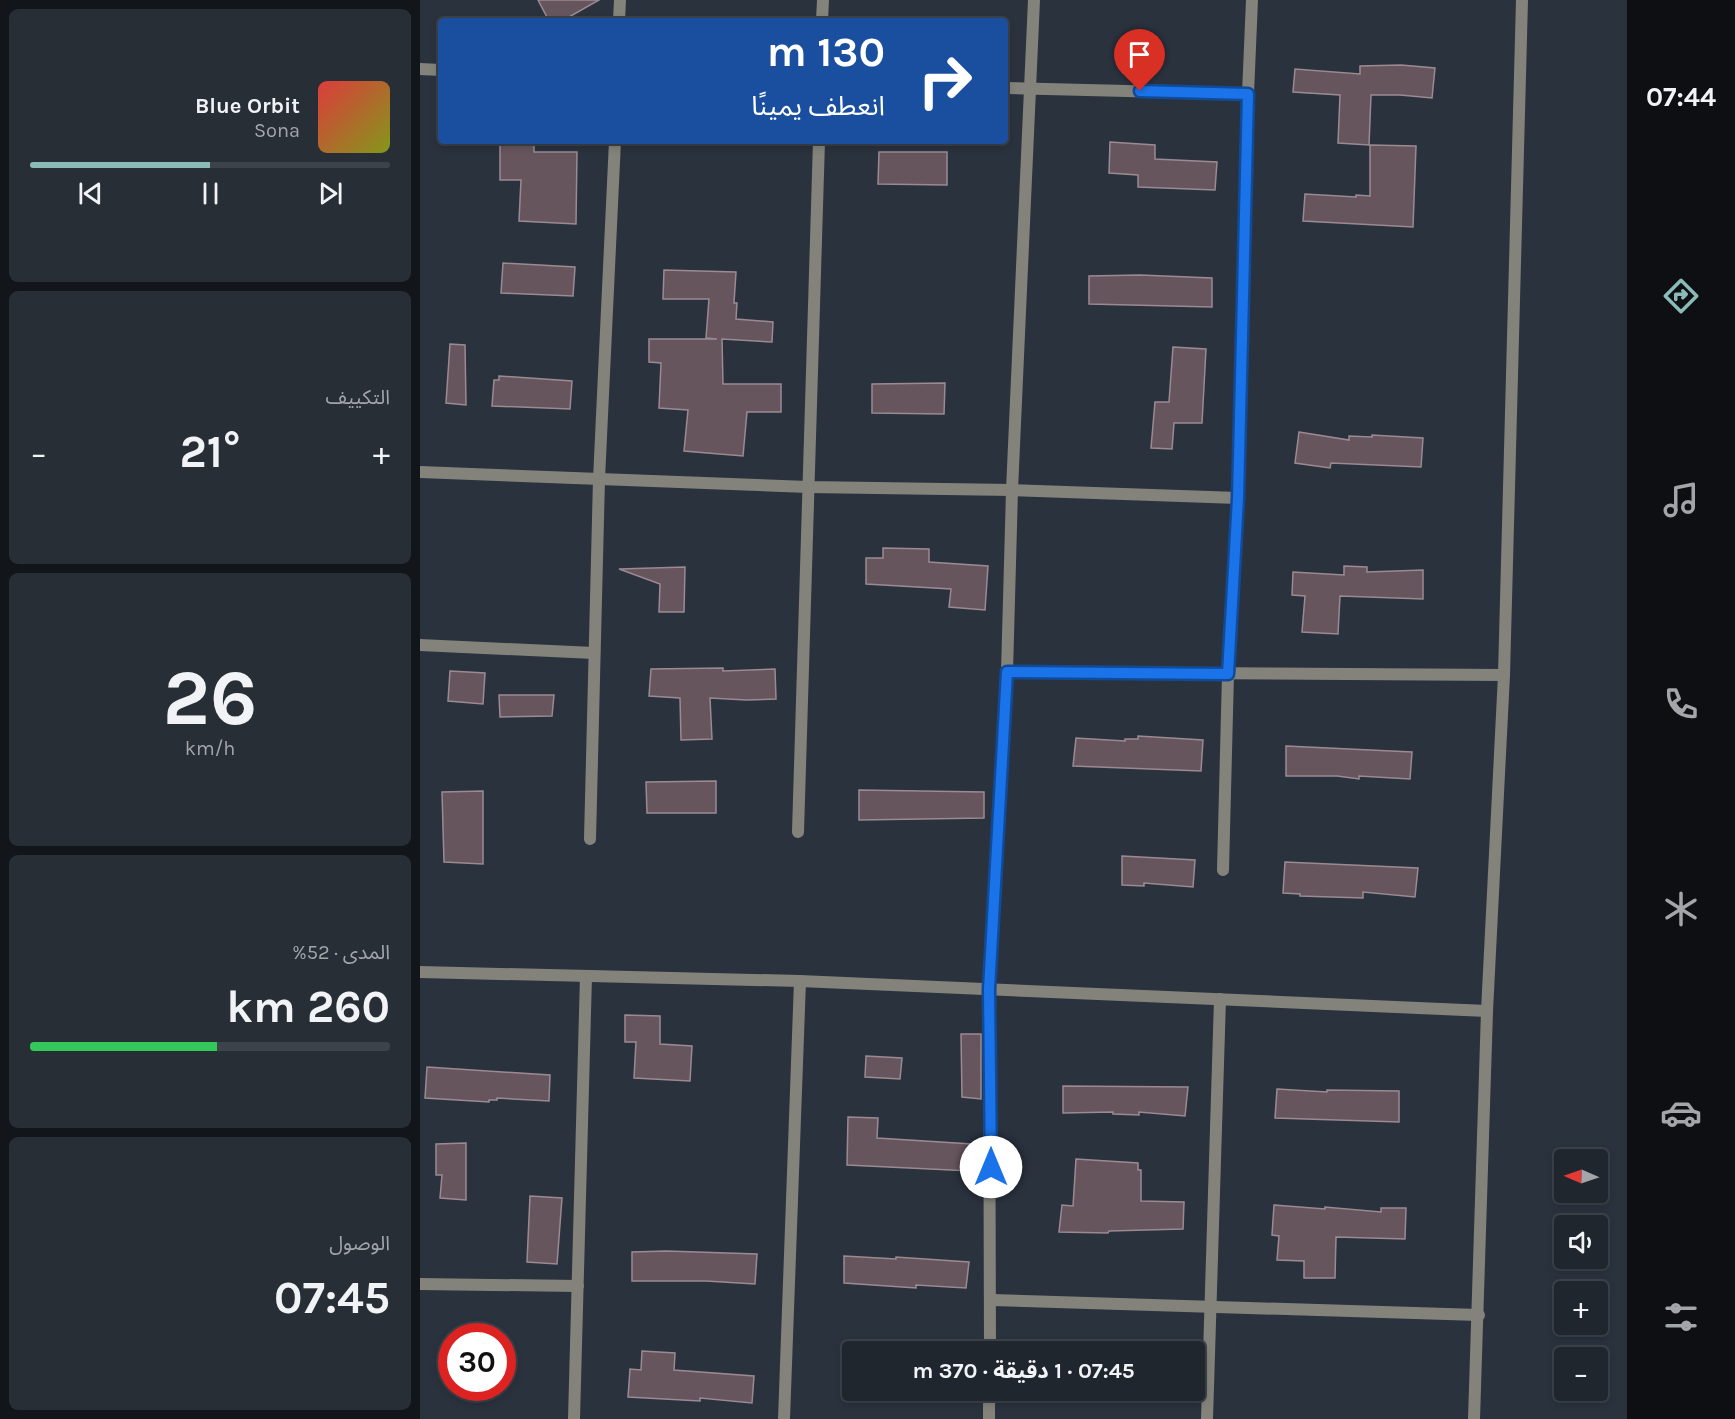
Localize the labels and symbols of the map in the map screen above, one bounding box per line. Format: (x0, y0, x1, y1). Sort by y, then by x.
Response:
pin (1114, 29, 1165, 91)
position arrow (959, 1135, 1023, 1199)
north arrow (1554, 1149, 1608, 1203)
speed limit sign: 30 (438, 1323, 516, 1401)

